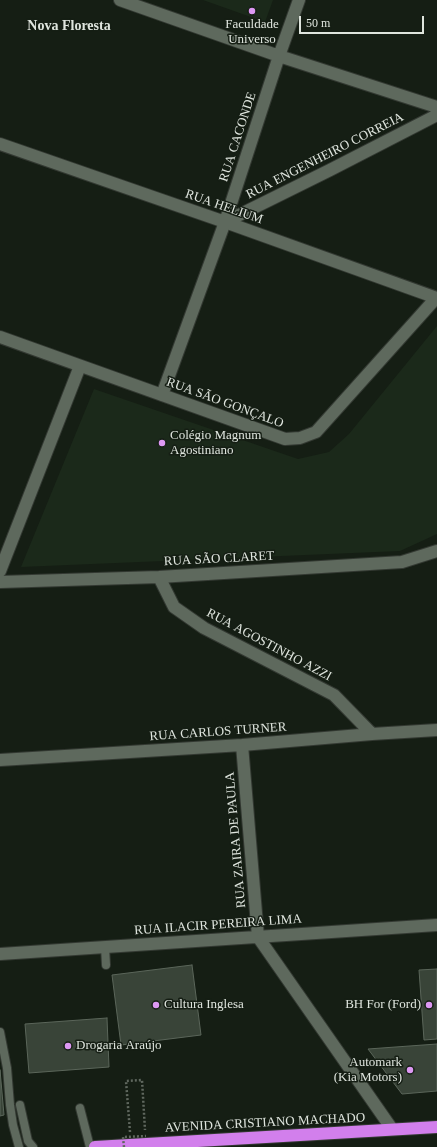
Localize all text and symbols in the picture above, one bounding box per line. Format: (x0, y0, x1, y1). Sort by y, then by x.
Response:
marker: Faculdade Universo (247, 6, 257, 16)
scale bar (301, 8, 426, 34)
text: 50 m (306, 16, 330, 30)
place label: Faculdade Universo (225, 17, 279, 48)
district label: Nova Floresta (27, 18, 111, 34)
street label: RUA CACONDE (216, 90, 260, 184)
street label: RUA ENGENHEIRO CORREIA (244, 109, 406, 203)
street label: RUA HELIUM (183, 186, 265, 228)
street label: RUA SÃO GONÇALO (164, 375, 286, 431)
place label: Colégio Magnum Agostiniano (170, 428, 261, 459)
marker: Colégio Magnum Agostiniano (157, 438, 167, 448)
street label: RUA SÃO CLARET (163, 548, 275, 570)
street label: RUA AGOSTINHO AZZI (204, 605, 334, 685)
street label: RUA CARLOS TURNER (149, 719, 287, 745)
street label: RUA ZAIRA DE PAULA (222, 771, 250, 909)
street label: RUA ILACIR PEREIRA LIMA (134, 911, 302, 939)
place label: Cultura Inglesa (164, 997, 244, 1013)
place label: BH For (Ford) (345, 997, 421, 1013)
marker: Cultura Inglesa (151, 1000, 161, 1010)
marker: BH For (Ford) (424, 1000, 434, 1010)
place label: Drogaria Araújo (76, 1038, 162, 1054)
marker: Drogaria Araújo (63, 1041, 73, 1051)
place label: Automark (Kia Motors) (334, 1055, 402, 1086)
marker: Automark (Kia Motors) (405, 1065, 415, 1075)
street label: AVENIDA CRISTIANO MACHADO (164, 1110, 366, 1136)

